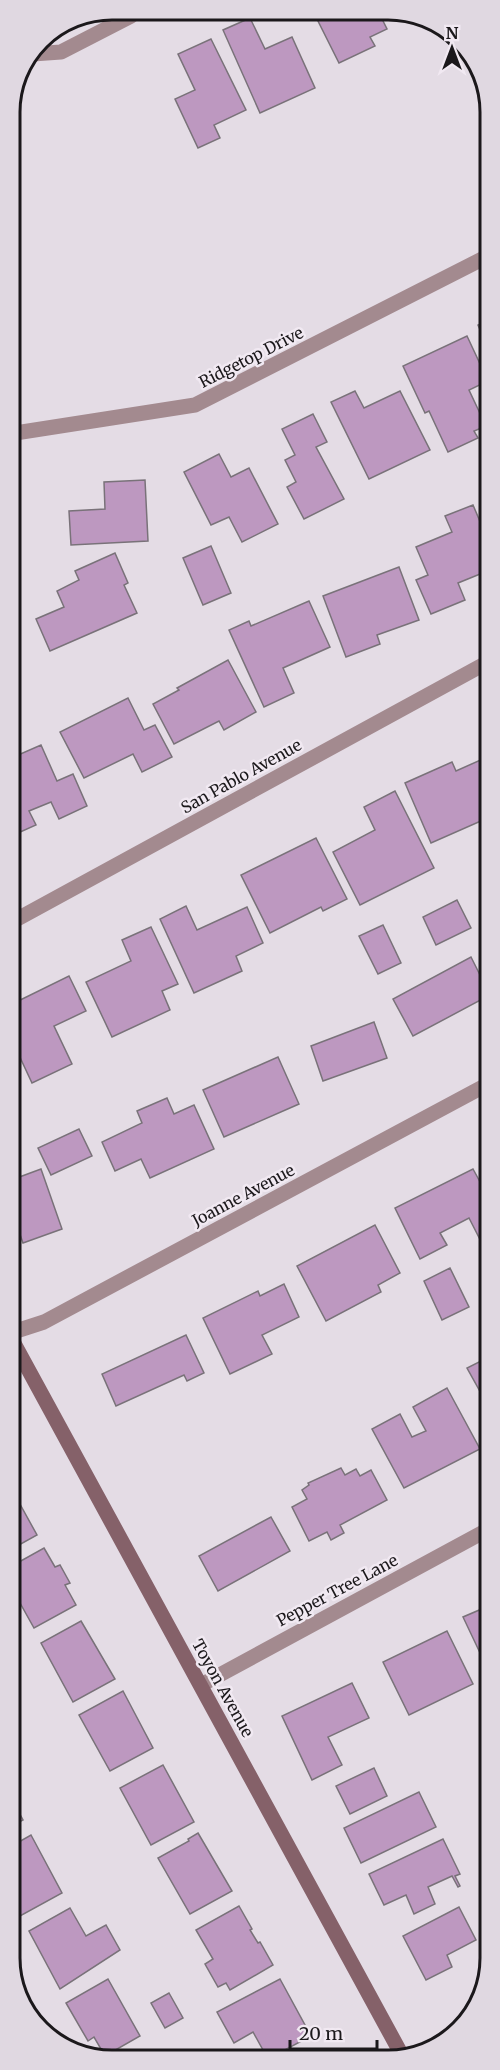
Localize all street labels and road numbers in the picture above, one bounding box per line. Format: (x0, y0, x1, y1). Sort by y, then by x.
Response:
street label: Ridgetop Drive (196, 322, 306, 392)
street label: San Pablo Avenue (177, 735, 305, 817)
street label: Joanne Avenue (187, 1160, 298, 1231)
street label: Pepper Tree Lane (273, 1550, 401, 1630)
street label: Toyon Avenue (188, 1636, 258, 1740)

